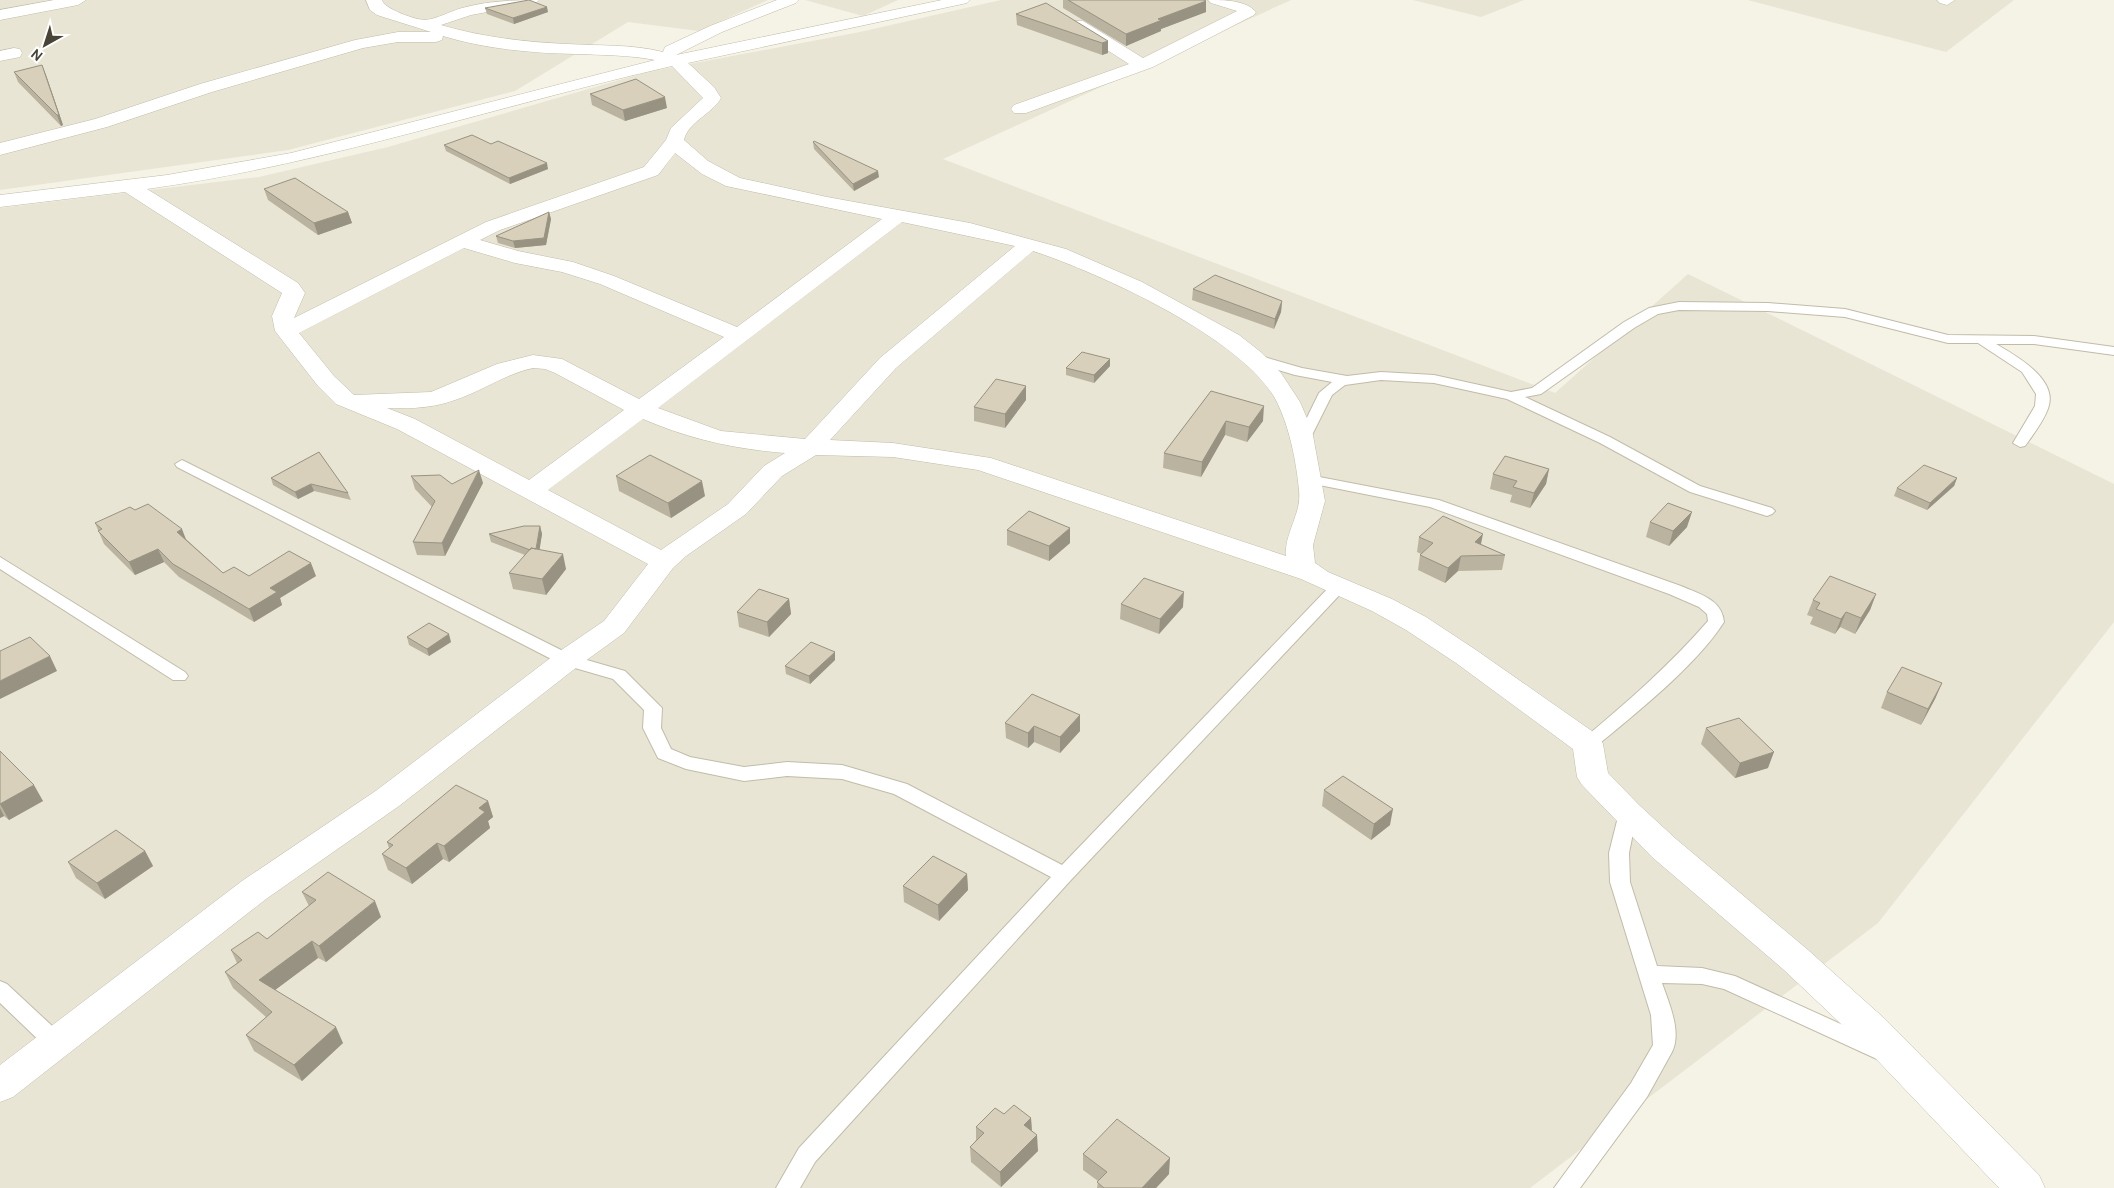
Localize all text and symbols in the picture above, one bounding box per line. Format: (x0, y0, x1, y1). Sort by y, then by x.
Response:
north arrow (20, 20, 70, 70)
text: N (27, 45, 46, 65)

